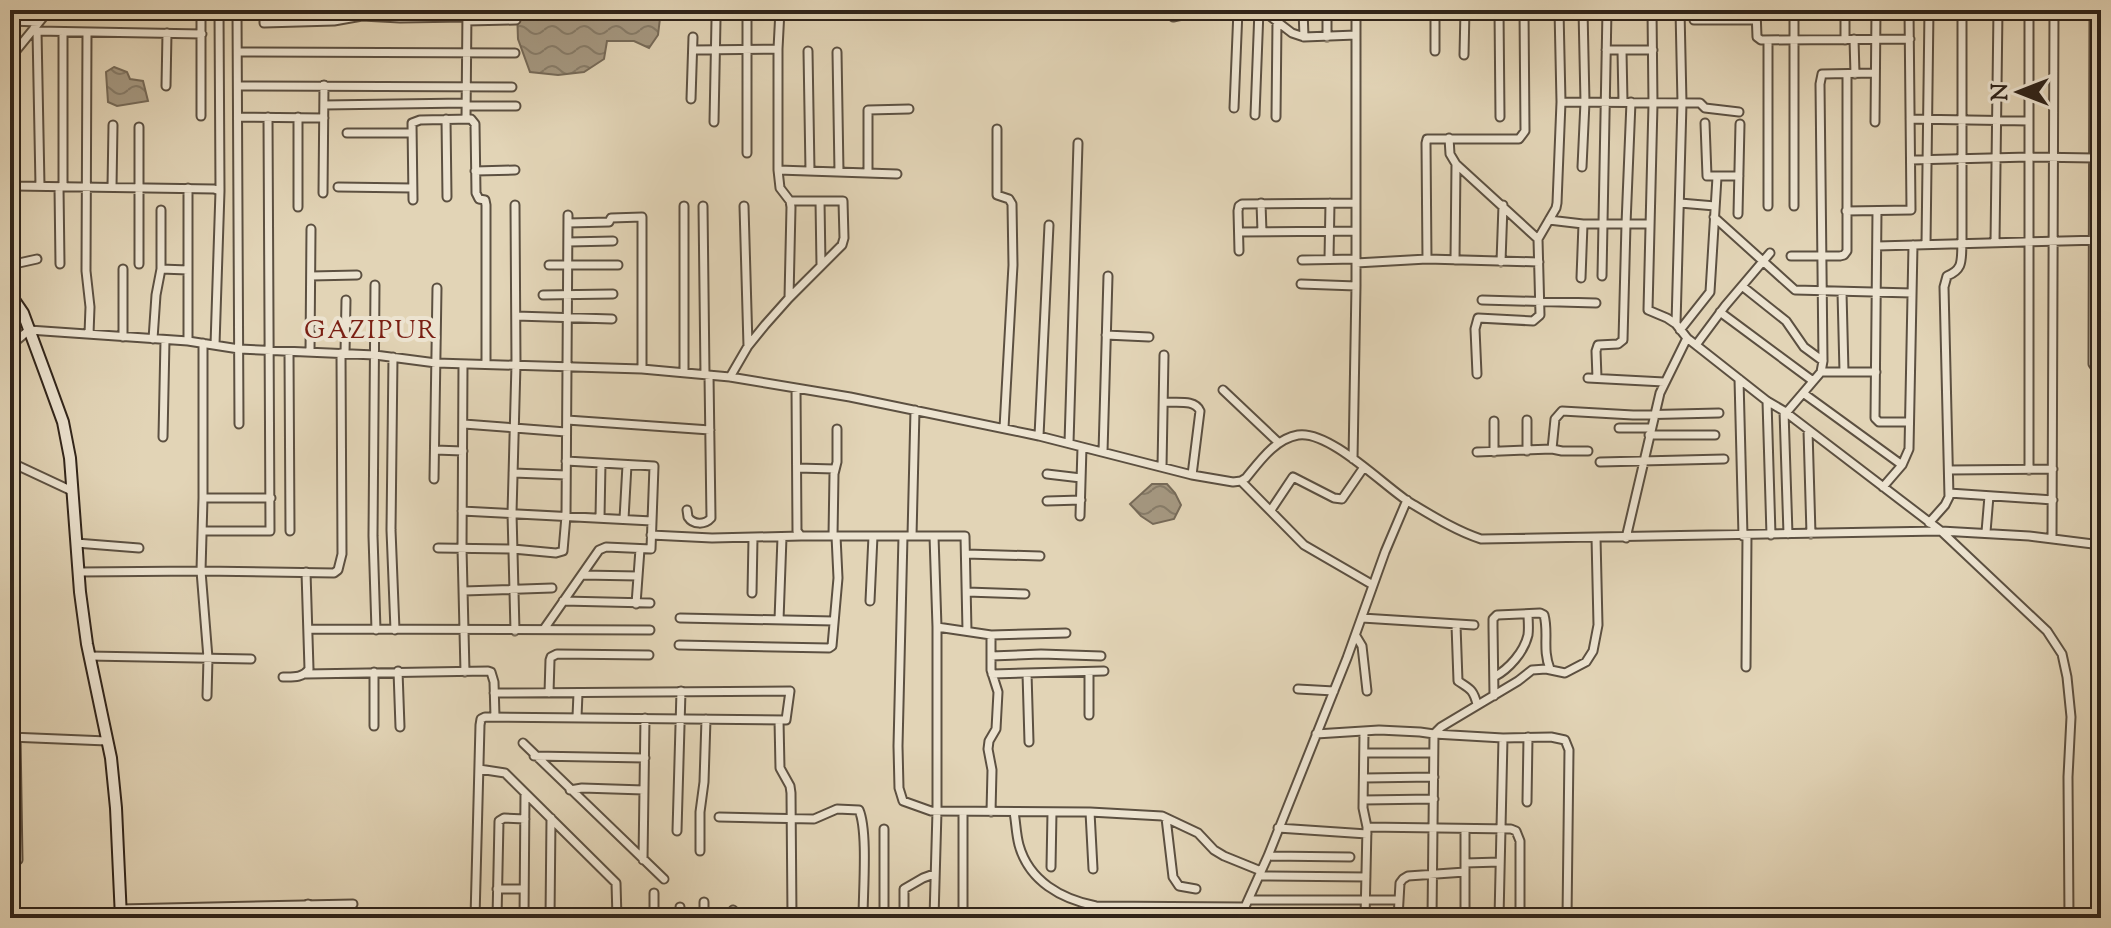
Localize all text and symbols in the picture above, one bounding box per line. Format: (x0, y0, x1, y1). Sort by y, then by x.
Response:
north arrow (1979, 52, 2059, 132)
text: N (1986, 83, 2018, 101)
district label: GAZIPUR (304, 313, 438, 350)

